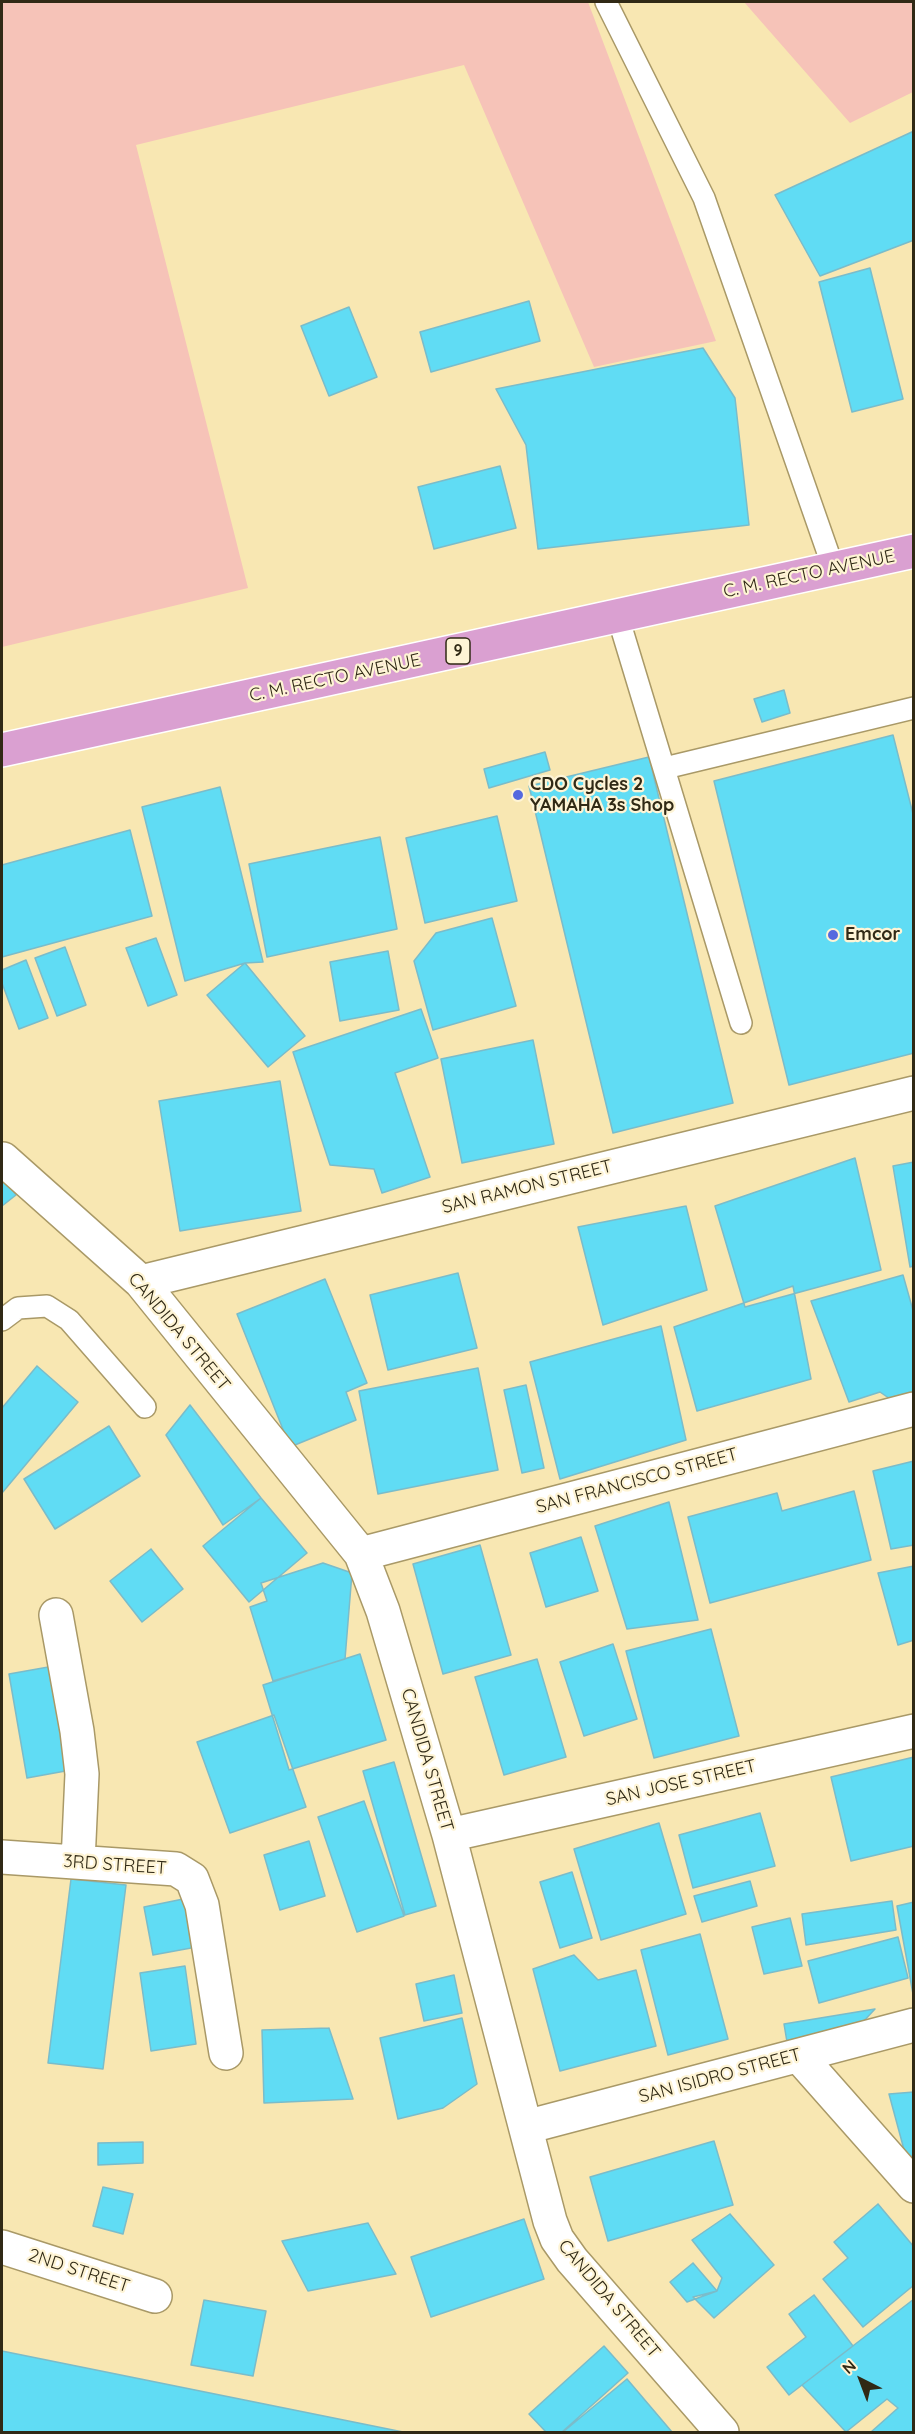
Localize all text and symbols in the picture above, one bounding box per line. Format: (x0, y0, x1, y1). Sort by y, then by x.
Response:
street label: C. M. RECTO AVENUE (721, 545, 897, 603)
road number: 9 (446, 638, 470, 664)
street label: C. M. RECTO AVENUE (247, 649, 423, 707)
place label: CDO Cycles 2 YAMAHA 3s Shop (530, 774, 674, 816)
marker: CDO Cycles 2 YAMAHA 3s Shop (511, 788, 525, 802)
place label: Emcor (845, 924, 900, 946)
marker: Emcor (826, 928, 840, 942)
street label: SAN RAMON STREET (440, 1155, 614, 1219)
street label: CANDIDA STREET (123, 1268, 235, 1396)
street label: SAN FRANCISCO STREET (534, 1444, 740, 1518)
street label: CANDIDA STREET (396, 1686, 458, 1834)
street label: SAN JOSE STREET (604, 1755, 758, 1811)
street label: 3RD STREET (63, 1851, 167, 1879)
street label: SAN ISIDRO STREET (637, 2044, 803, 2108)
street label: CANDIDA STREET (553, 2235, 665, 2363)
street label: 2ND STREET (26, 2244, 132, 2298)
north arrow (831, 2350, 891, 2410)
text: N (838, 2355, 860, 2378)

